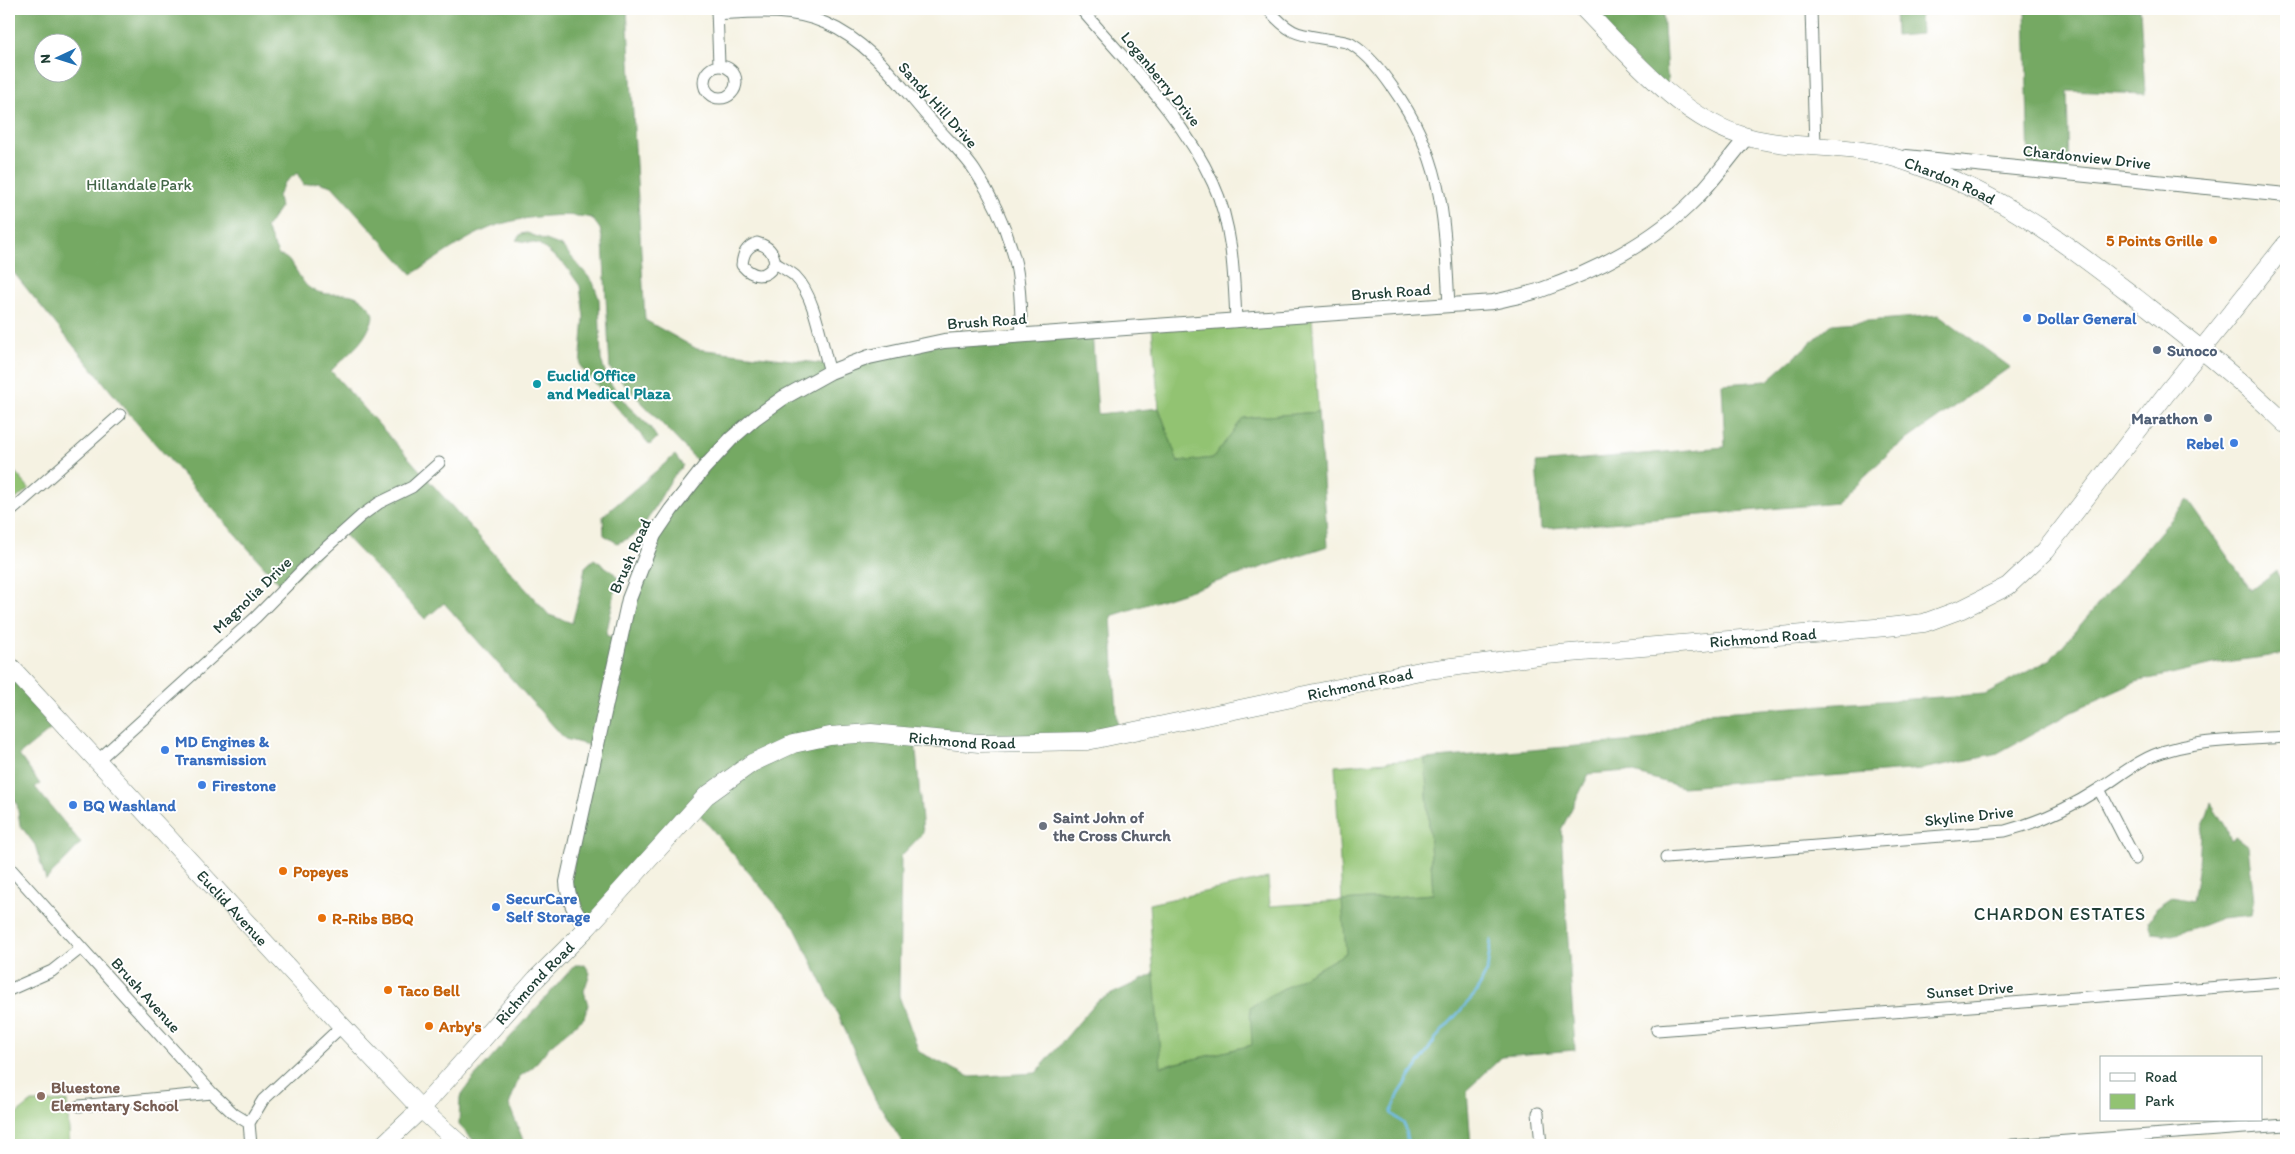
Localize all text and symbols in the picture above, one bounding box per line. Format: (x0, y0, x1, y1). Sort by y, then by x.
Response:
street label: Loganberry Drive (1117, 28, 1205, 130)
north arrow (32, 32, 82, 82)
text: N (37, 54, 54, 64)
street label: Sandy Hill Drive (894, 58, 982, 152)
street label: Chardonview Drive (2022, 141, 2152, 173)
street label: Chardon Road (1902, 152, 1999, 208)
park label: Hillandale Park (86, 175, 193, 194)
place label: 5 Points Grille (2106, 231, 2203, 250)
marker: 5 Points Grille (2207, 234, 2219, 246)
street label: Brush Road (1350, 280, 1432, 304)
street label: Brush Road (946, 309, 1028, 333)
place label: Dollar General (2037, 309, 2137, 328)
marker: Dollar General (2021, 312, 2033, 324)
place label: Sunoco (2167, 341, 2217, 360)
marker: Sunoco (2151, 344, 2163, 356)
place label: Euclid Office and Medical Plaza (547, 366, 671, 403)
marker: Euclid Office and Medical Plaza (531, 378, 543, 390)
place label: Marathon (2131, 409, 2199, 428)
marker: Marathon (2202, 412, 2214, 424)
place label: Rebel (2186, 434, 2224, 453)
marker: Rebel (2228, 437, 2240, 449)
street label: Brush Road (605, 515, 655, 596)
street label: Magnolia Drive (209, 552, 296, 637)
street label: Richmond Road (1709, 623, 1817, 651)
street label: Richmond Road (1306, 663, 1415, 704)
street label: Richmond Road (908, 727, 1016, 753)
place label: MD Engines & Transmission (174, 732, 270, 769)
marker: MD Engines & Transmission (159, 744, 171, 756)
place label: Firestone (212, 776, 277, 795)
marker: Firestone (196, 779, 208, 791)
place label: BQ Washland (83, 796, 176, 815)
marker: BQ Washland (67, 799, 79, 811)
street label: Skyline Drive (1924, 802, 2014, 830)
place label: Saint John of the Cross Church (1053, 808, 1171, 845)
marker: Saint John of the Cross Church (1037, 820, 1049, 832)
place label: Popeyes (293, 862, 348, 882)
marker: Popeyes (277, 865, 289, 877)
street label: Euclid Avenue (193, 866, 272, 949)
place label: SecurCare Self Storage (506, 889, 591, 927)
marker: SecurCare Self Storage (490, 901, 502, 913)
district label: CHARDON ESTATES (1974, 903, 2146, 925)
place label: R-Ribs BBQ (332, 909, 414, 928)
marker: R-Ribs BBQ (316, 912, 328, 924)
street label: Richmond Road (491, 937, 578, 1028)
street label: Brush Avenue (107, 953, 185, 1037)
street label: Sunset Drive (1926, 977, 2014, 1003)
place label: Taco Bell (397, 981, 460, 1000)
marker: Taco Bell (382, 984, 394, 996)
place label: Arby's (438, 1017, 482, 1037)
marker: Arby's (423, 1020, 435, 1032)
legend (2100, 1056, 2262, 1122)
text: Road (2145, 1068, 2178, 1086)
place label: Bluestone Elementary School (51, 1078, 179, 1116)
marker: Bluestone Elementary School (35, 1090, 47, 1102)
text: Park (2145, 1092, 2175, 1110)

